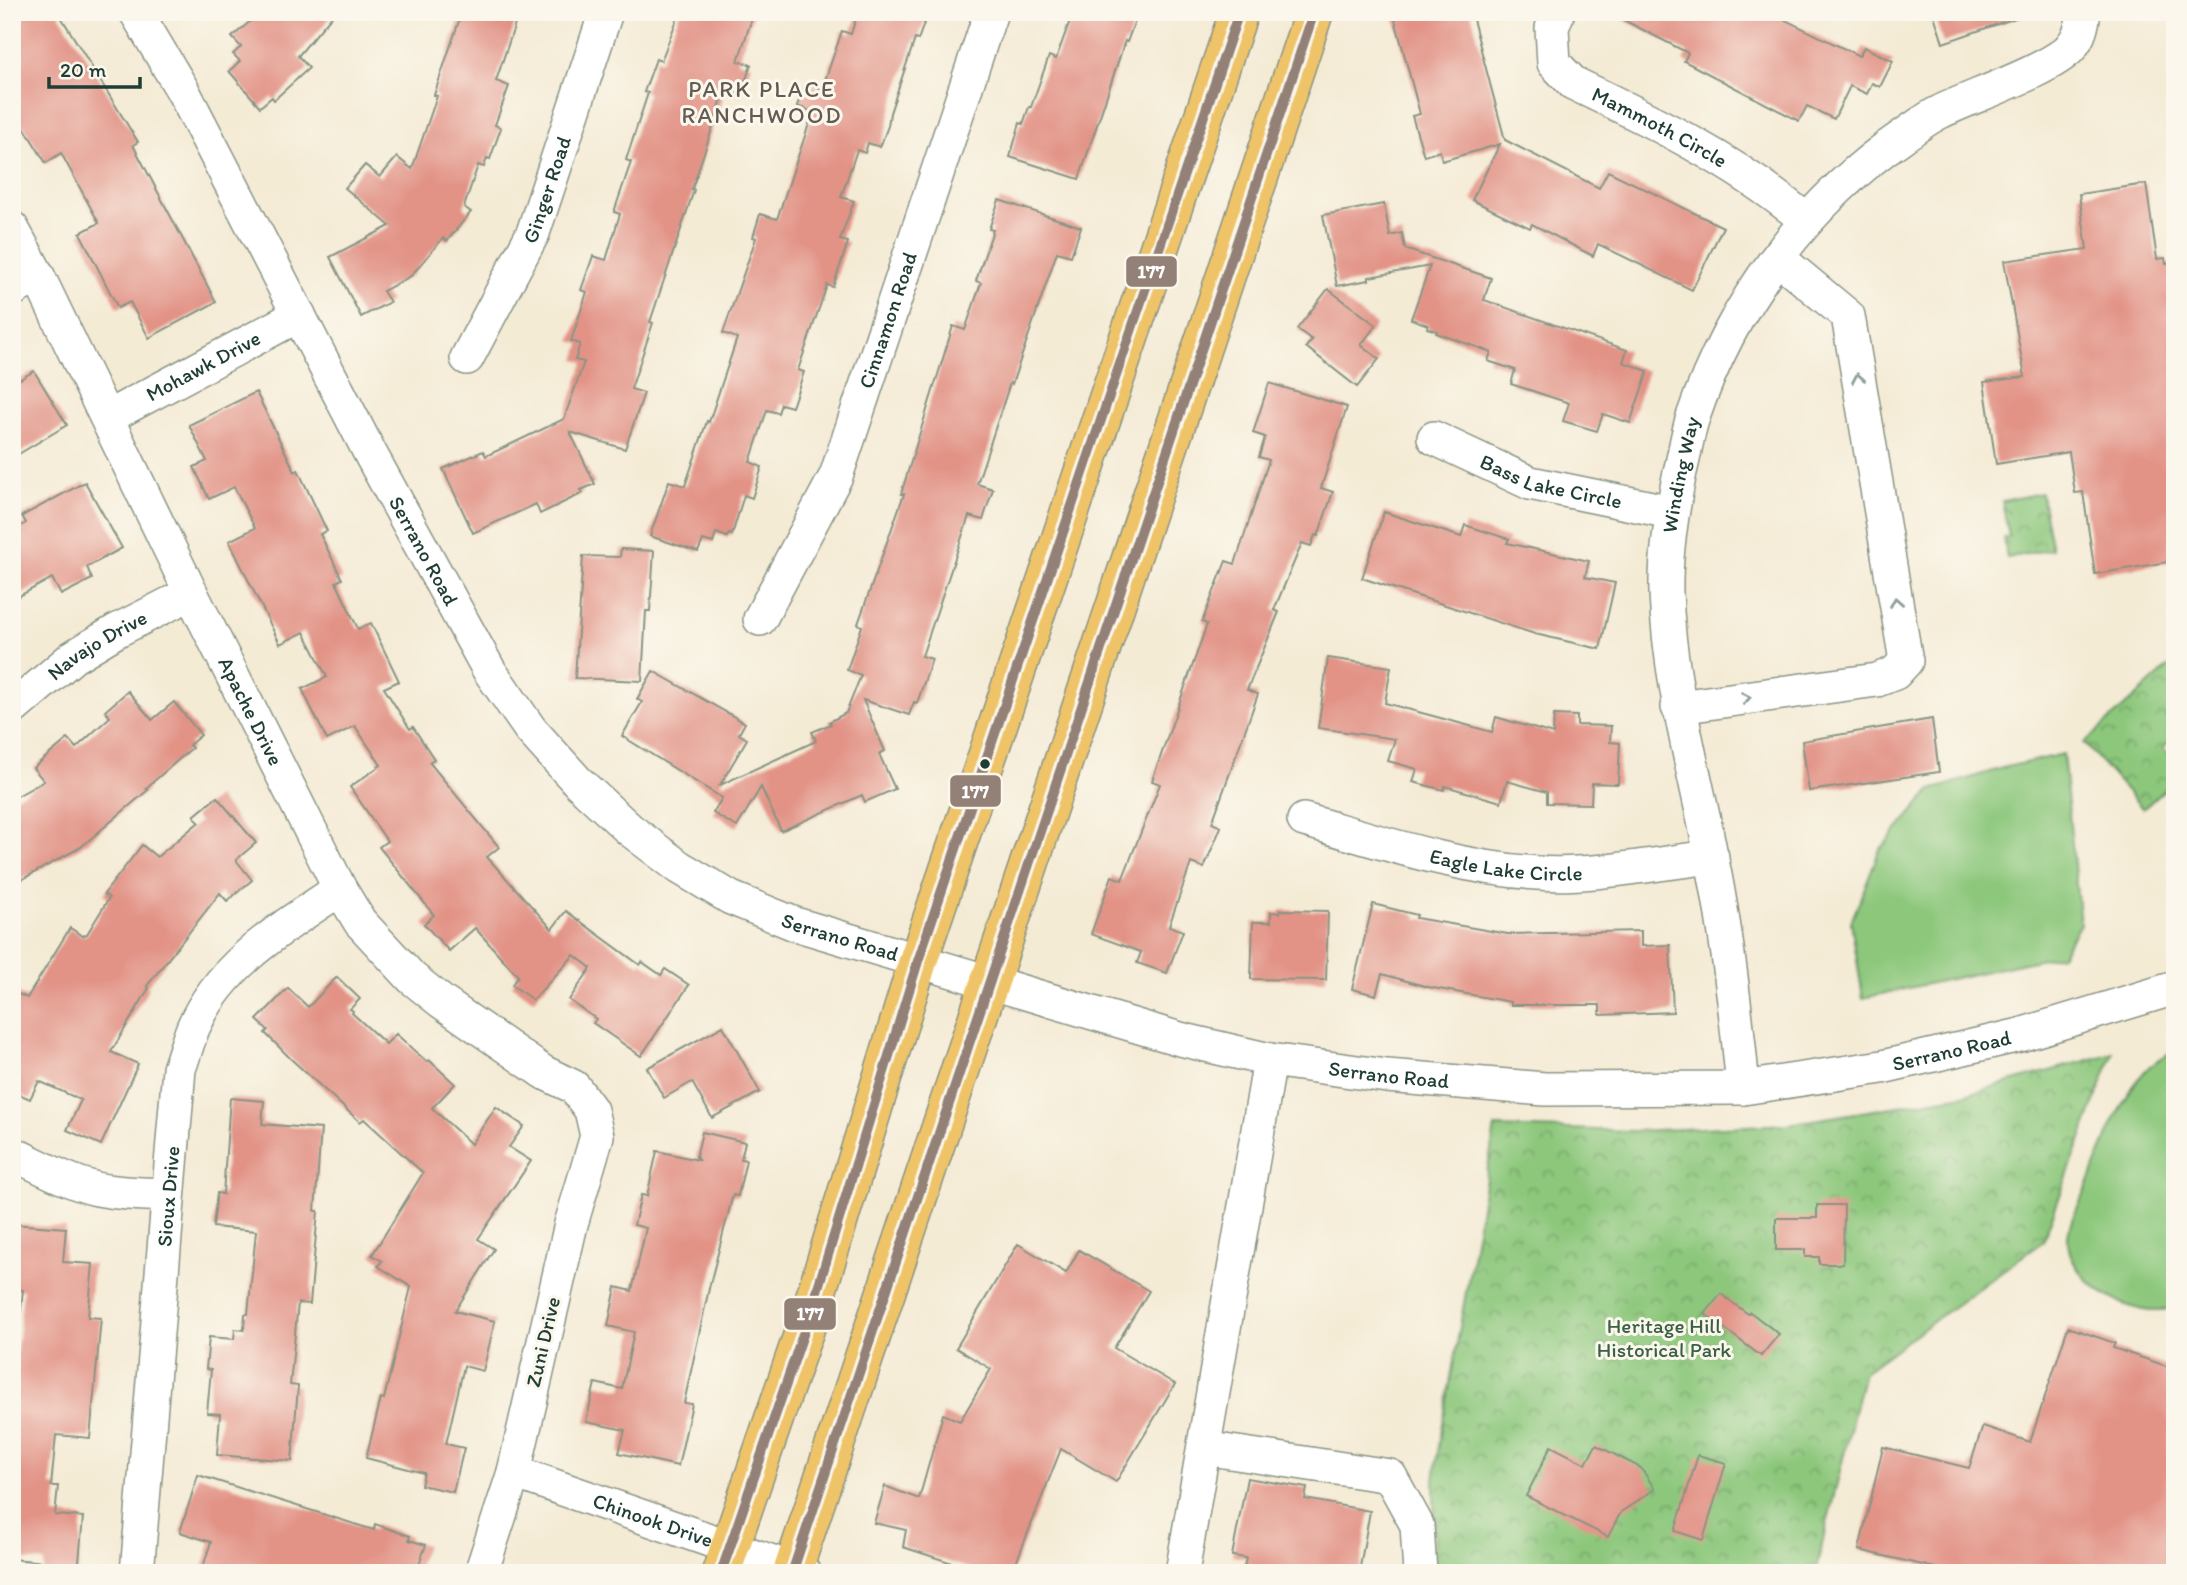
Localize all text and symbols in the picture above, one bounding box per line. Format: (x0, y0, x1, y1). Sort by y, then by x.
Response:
scale bar (49, 46, 140, 90)
text: 20 m (60, 57, 107, 82)
district label: PARK PLACE RANCHWOOD (682, 75, 842, 129)
street label: Mammoth Circle (1588, 81, 1732, 173)
street label: Ginger Road (517, 132, 576, 247)
street label: Cinnamon Road (853, 249, 922, 392)
line badge: 177 (1125, 255, 1178, 288)
text: 177 (1137, 260, 1165, 283)
street label: Mohawk Drive (141, 325, 265, 406)
one-way arrow (1851, 372, 1866, 384)
street label: Winding Way (1657, 413, 1704, 534)
street label: Bass Lake Circle (1476, 448, 1624, 514)
street label: Serrano Road (384, 492, 464, 610)
one-way arrow (1889, 596, 1904, 608)
street label: Navajo Drive (42, 604, 151, 685)
street label: Apache Drive (213, 653, 289, 770)
one-way arrow (1740, 690, 1752, 705)
unlabelled marker (978, 757, 992, 771)
line badge: 177 (949, 774, 1002, 808)
text: 177 (961, 780, 989, 803)
street label: Eagle Lake Circle (1427, 843, 1583, 886)
street label: Serrano Road (778, 907, 902, 966)
street label: Serrano Road (1890, 1024, 2014, 1076)
street label: Serrano Road (1327, 1055, 1450, 1093)
street label: Sioux Drive (151, 1145, 185, 1248)
street label: Zuni Drive (520, 1294, 565, 1389)
line badge: 177 (783, 1297, 837, 1331)
text: 177 (796, 1302, 824, 1325)
park label: Heritage Hill Historical Park (1597, 1313, 1731, 1362)
street label: Chinook Drive (590, 1487, 716, 1552)

